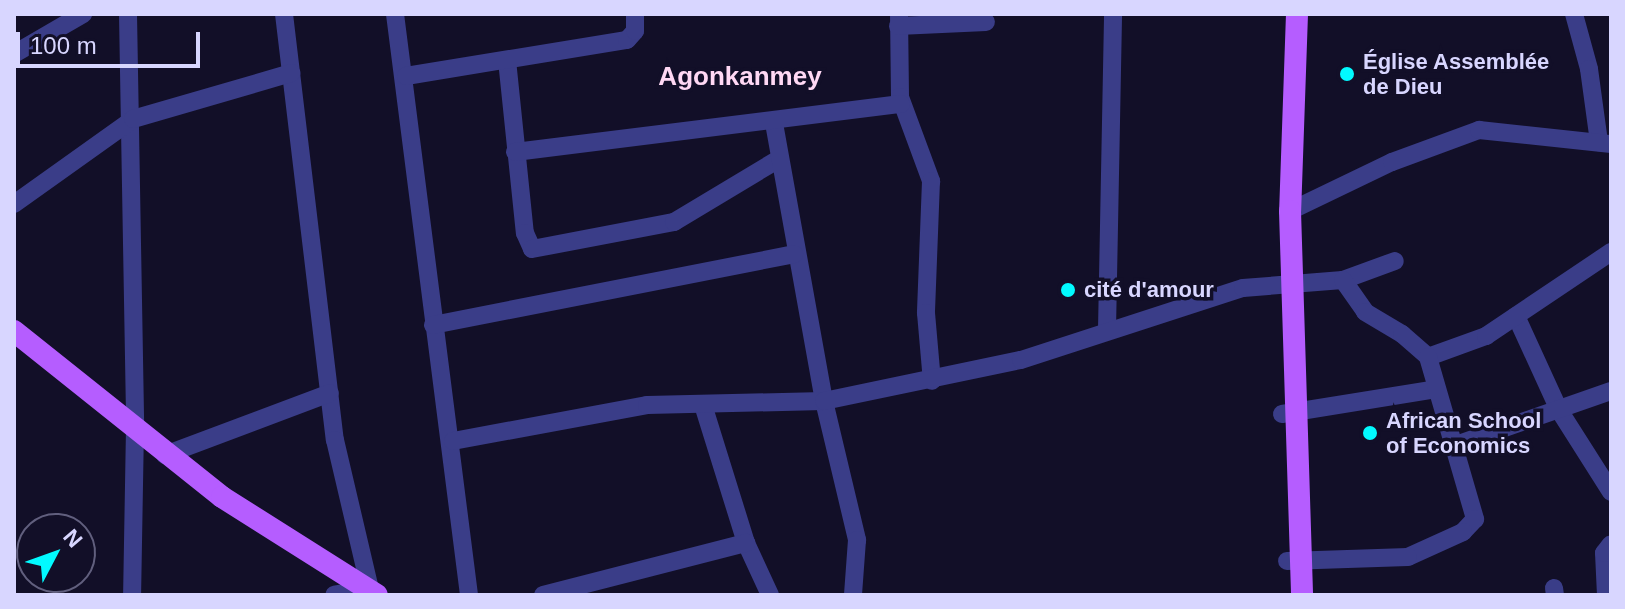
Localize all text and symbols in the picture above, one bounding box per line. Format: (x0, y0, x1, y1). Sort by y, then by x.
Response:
scale bar (20, 16, 204, 66)
text: 100 m (30, 32, 97, 59)
place label: Église Assemblée de Dieu (1363, 48, 1550, 100)
district label: Agonkanmey (658, 61, 822, 93)
marker: Église Assemblée de Dieu (1338, 65, 1356, 83)
place label: cité d'amour (1084, 277, 1214, 303)
marker: cité d'amour (1059, 281, 1077, 299)
place label: African School of Economics (1386, 407, 1541, 458)
marker: African School of Economics (1361, 424, 1379, 442)
north arrow (16, 513, 96, 593)
text: N (58, 524, 88, 552)

